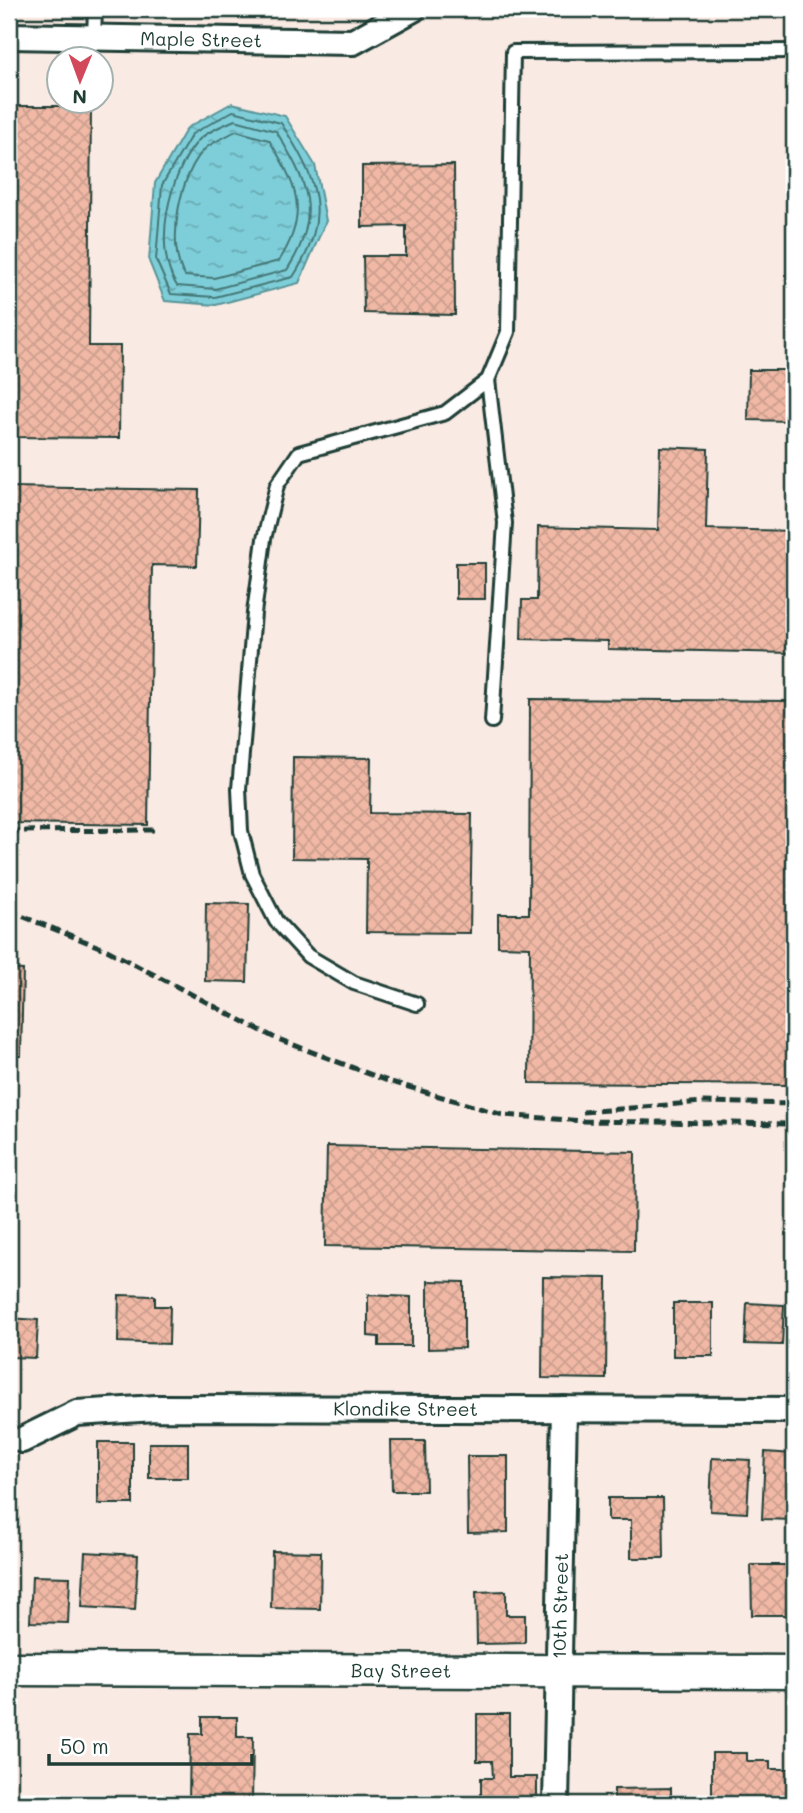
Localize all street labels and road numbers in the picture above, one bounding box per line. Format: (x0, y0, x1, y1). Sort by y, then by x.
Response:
street label: Maple Street (140, 25, 262, 52)
street label: Klondike Street (333, 1396, 478, 1421)
street label: 10th Street (546, 1553, 573, 1659)
street label: Bay Street (351, 1657, 451, 1683)

